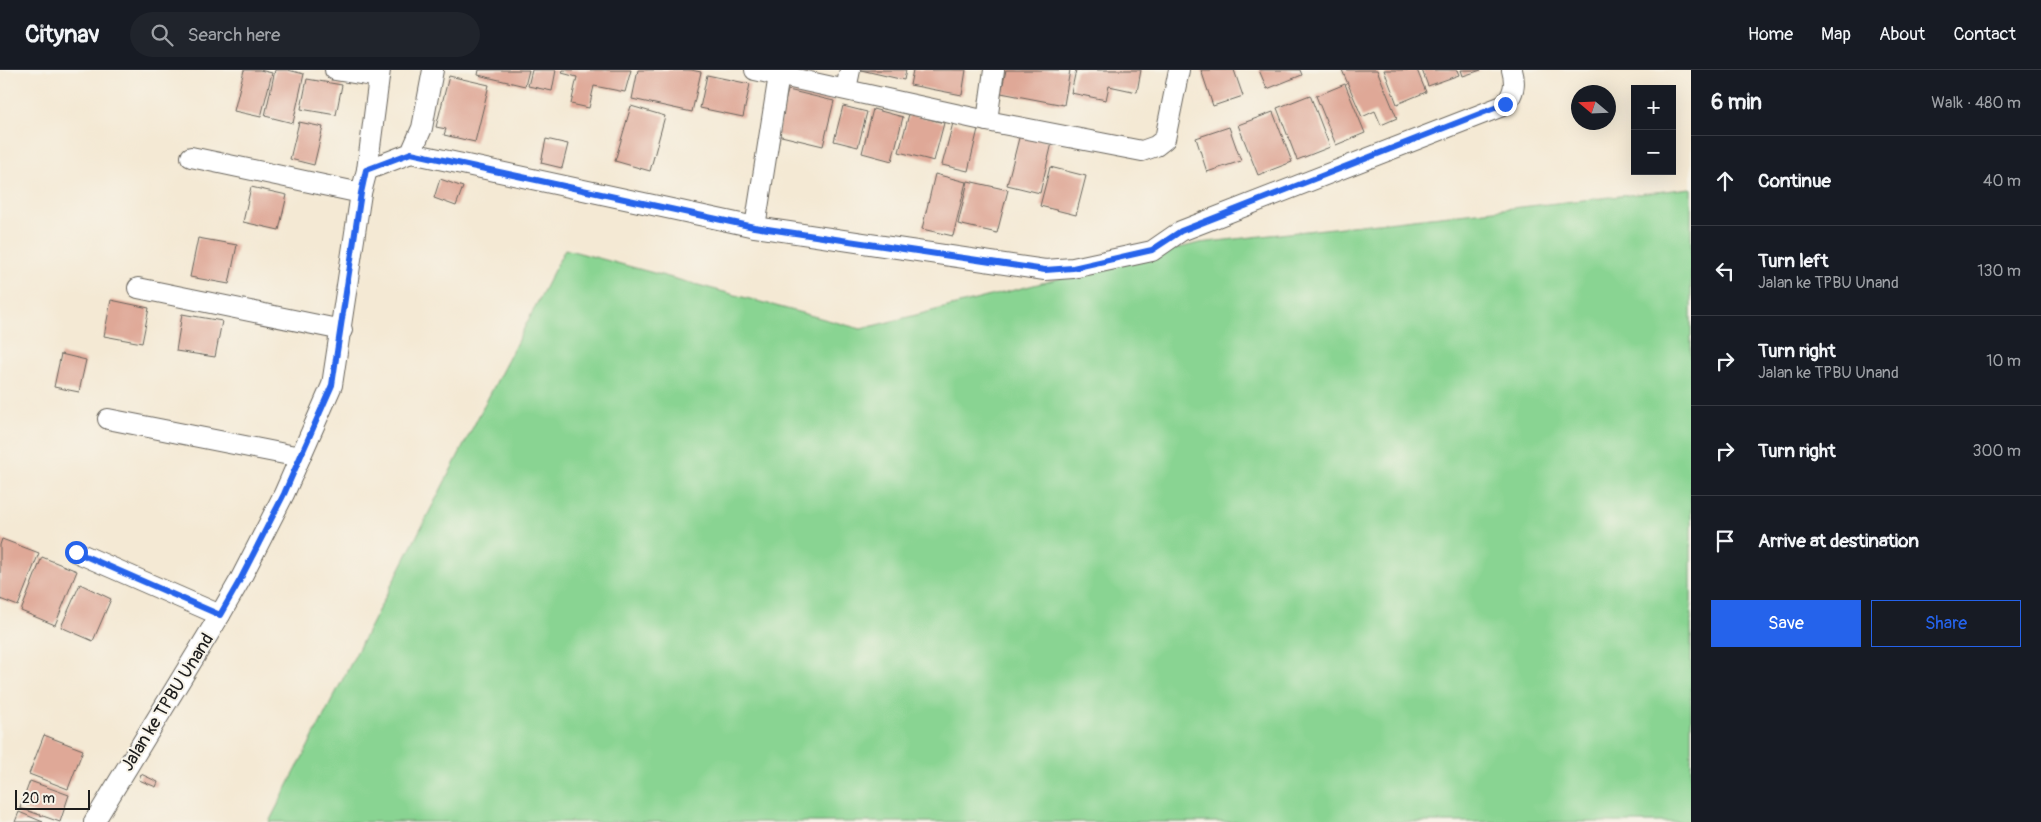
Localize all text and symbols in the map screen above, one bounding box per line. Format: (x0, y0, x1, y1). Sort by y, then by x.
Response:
search box (130, 12, 480, 57)
text: Citynav (25, 20, 100, 49)
icon: search (148, 21, 176, 49)
text: Search here (188, 23, 280, 47)
text: Home (1748, 23, 1793, 46)
text: Map (1821, 23, 1851, 46)
text: About (1879, 23, 1925, 46)
text: Contact (1953, 23, 2016, 46)
north arrow (1571, 85, 1616, 130)
map controls (1631, 85, 1676, 175)
button: + (1631, 85, 1676, 130)
text: 6 min (1711, 89, 1762, 116)
route end (1494, 93, 1517, 116)
text: Walk · 480 m (1931, 93, 2021, 113)
button: − (1631, 130, 1676, 175)
icon: ahead (1711, 167, 1739, 195)
text: Continue (1758, 169, 1831, 193)
text: 40 m (1983, 171, 2021, 191)
text: Turn left (1758, 249, 1828, 273)
icon: left (1711, 257, 1739, 285)
text: 130 m (1977, 261, 2021, 281)
text: Jalan ke TPBU Unand (1758, 273, 1899, 293)
text: Turn right (1758, 339, 1836, 363)
icon: right (1711, 347, 1739, 375)
text: 10 m (1986, 351, 2021, 371)
text: Jalan ke TPBU Unand (1758, 363, 1899, 383)
icon: right (1711, 437, 1739, 465)
text: Turn right (1758, 439, 1836, 463)
text: 300 m (1973, 441, 2021, 461)
icon: arrive (1711, 527, 1739, 555)
text: Arrive at destination (1758, 529, 1919, 553)
route start (65, 541, 88, 564)
button: Save (1711, 600, 1861, 647)
button: Share (1871, 600, 2021, 647)
street label: Jalan ke TPBU Unand (116, 629, 219, 776)
scale bar (15, 787, 90, 810)
text: 20 m (22, 790, 55, 807)

